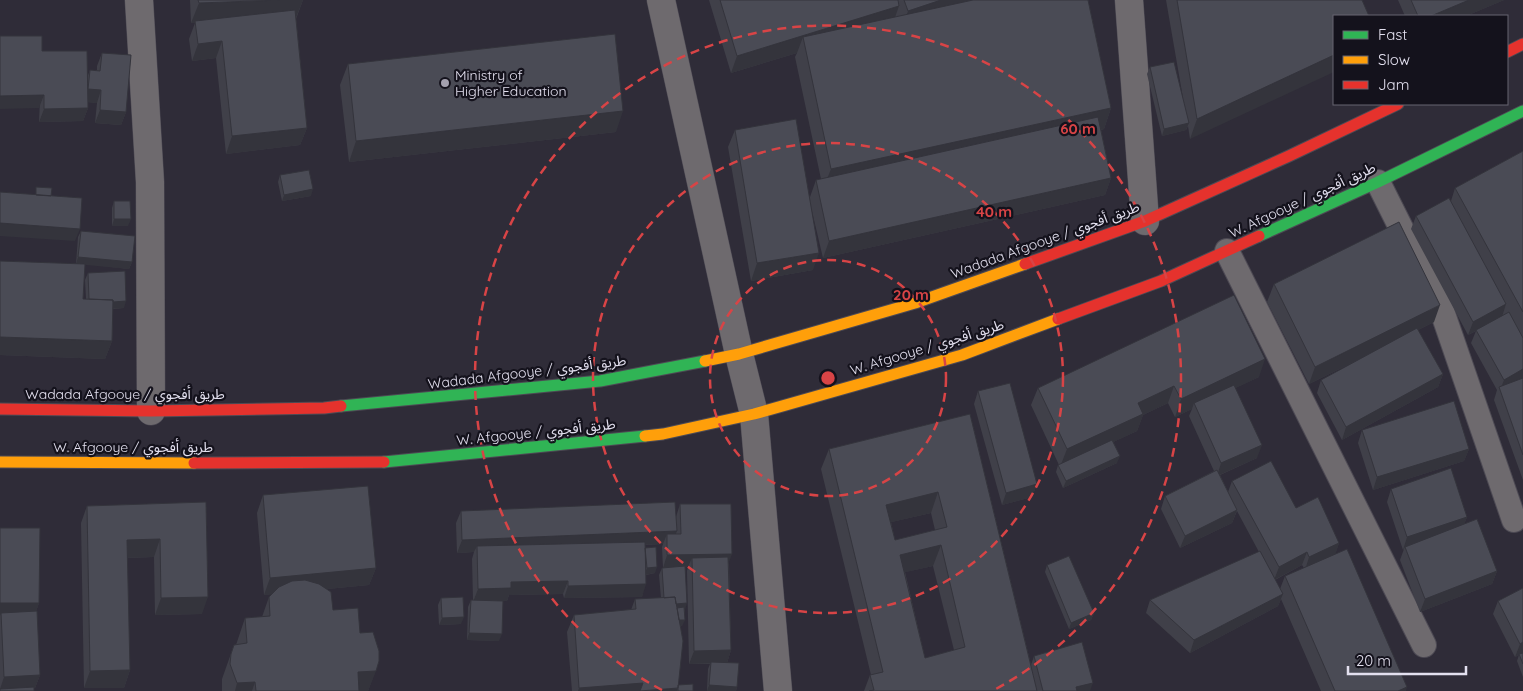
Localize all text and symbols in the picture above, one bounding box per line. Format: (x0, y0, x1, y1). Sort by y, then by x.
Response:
legend (1333, 15, 1508, 105)
text: Fast (1378, 25, 1407, 44)
text: Slow (1378, 50, 1410, 69)
place label: Ministry of Higher Education (455, 66, 566, 100)
text: Jam (1378, 75, 1409, 94)
marker: Ministry of Higher Education (439, 77, 451, 89)
text: 60 m (1060, 119, 1096, 138)
street label: W. Afgooye / طريق أفجوي (1226, 158, 1379, 244)
street label: Wadada Afgooye / طريق أفجوي (948, 197, 1143, 285)
text: 40 m (976, 202, 1012, 221)
text: 20 m (893, 285, 929, 304)
street label: W. Afgooye / طريق أفجوي (848, 315, 1007, 381)
street label: Wadada Afgooye / طريق أفجوي (427, 351, 627, 395)
centre of rings (819, 369, 837, 387)
street label: Wadada Afgooye / طريق أفجوي (25, 385, 225, 405)
street label: W. Afgooye / طريق أفجوي (456, 415, 617, 452)
street label: W. Afgooye / طريق أفجوي (53, 438, 213, 458)
scale bar (1348, 644, 1466, 676)
text: 20 m (1356, 651, 1391, 670)

